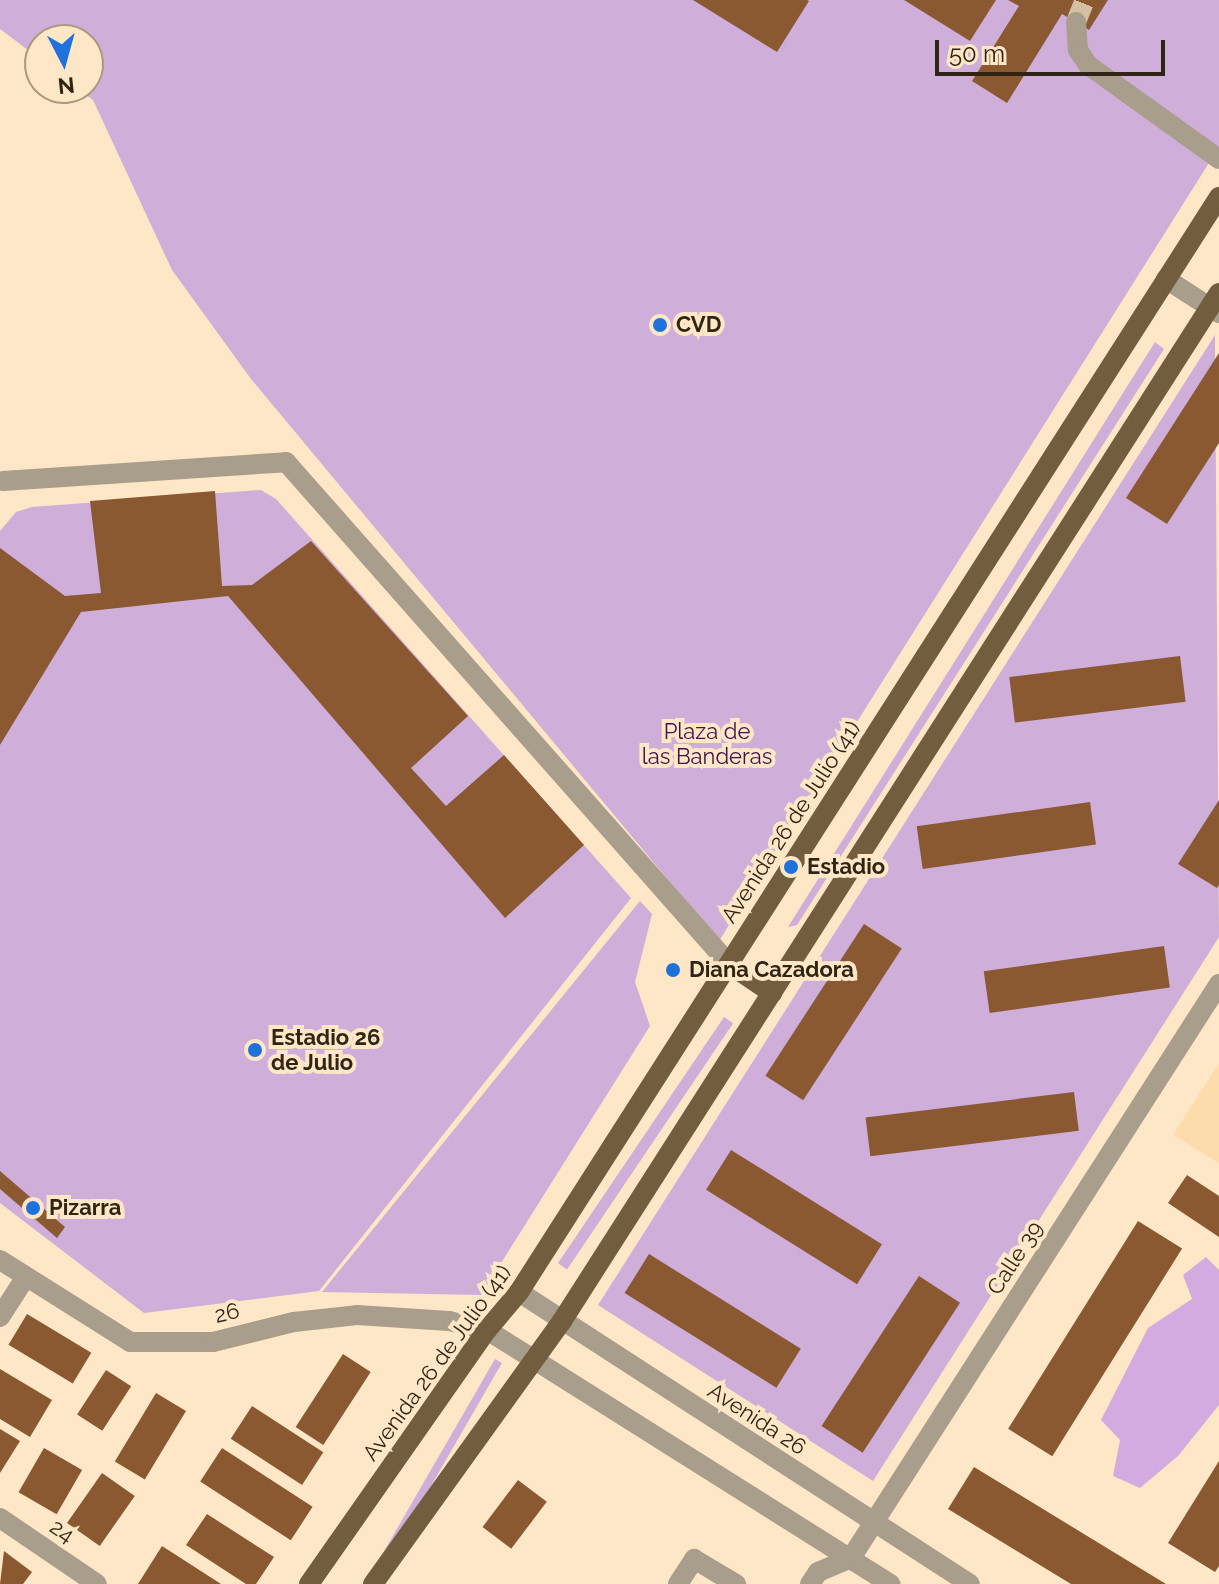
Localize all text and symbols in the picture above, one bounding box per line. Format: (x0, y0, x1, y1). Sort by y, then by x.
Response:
north arrow (24, 24, 104, 104)
scale bar (939, 24, 1169, 74)
text: 50 m (949, 39, 1005, 68)
text: N (57, 72, 76, 100)
place label: CVD (676, 312, 721, 338)
marker: CVD (651, 316, 669, 334)
street label: Avenida 26 de Julio (41) (716, 716, 866, 928)
park label: Plaza de las Banderas (642, 718, 772, 770)
place label: Estadio (807, 854, 885, 880)
marker: Estadio (782, 858, 800, 876)
place label: Diana Cazadora (689, 957, 854, 983)
marker: Diana Cazadora (664, 961, 682, 979)
place label: Estadio 26 de Julio (271, 1024, 380, 1076)
marker: Estadio 26 de Julio (246, 1041, 264, 1059)
place label: Pizarra (49, 1195, 121, 1221)
marker: Pizarra (24, 1199, 42, 1217)
street label: Calle 39 (982, 1216, 1048, 1300)
street label: Avenida 26 de Julio (41) (357, 1260, 517, 1466)
street label: 26 (212, 1297, 242, 1329)
street label: Avenida 26 (703, 1377, 811, 1461)
street label: 24 (45, 1513, 79, 1549)

